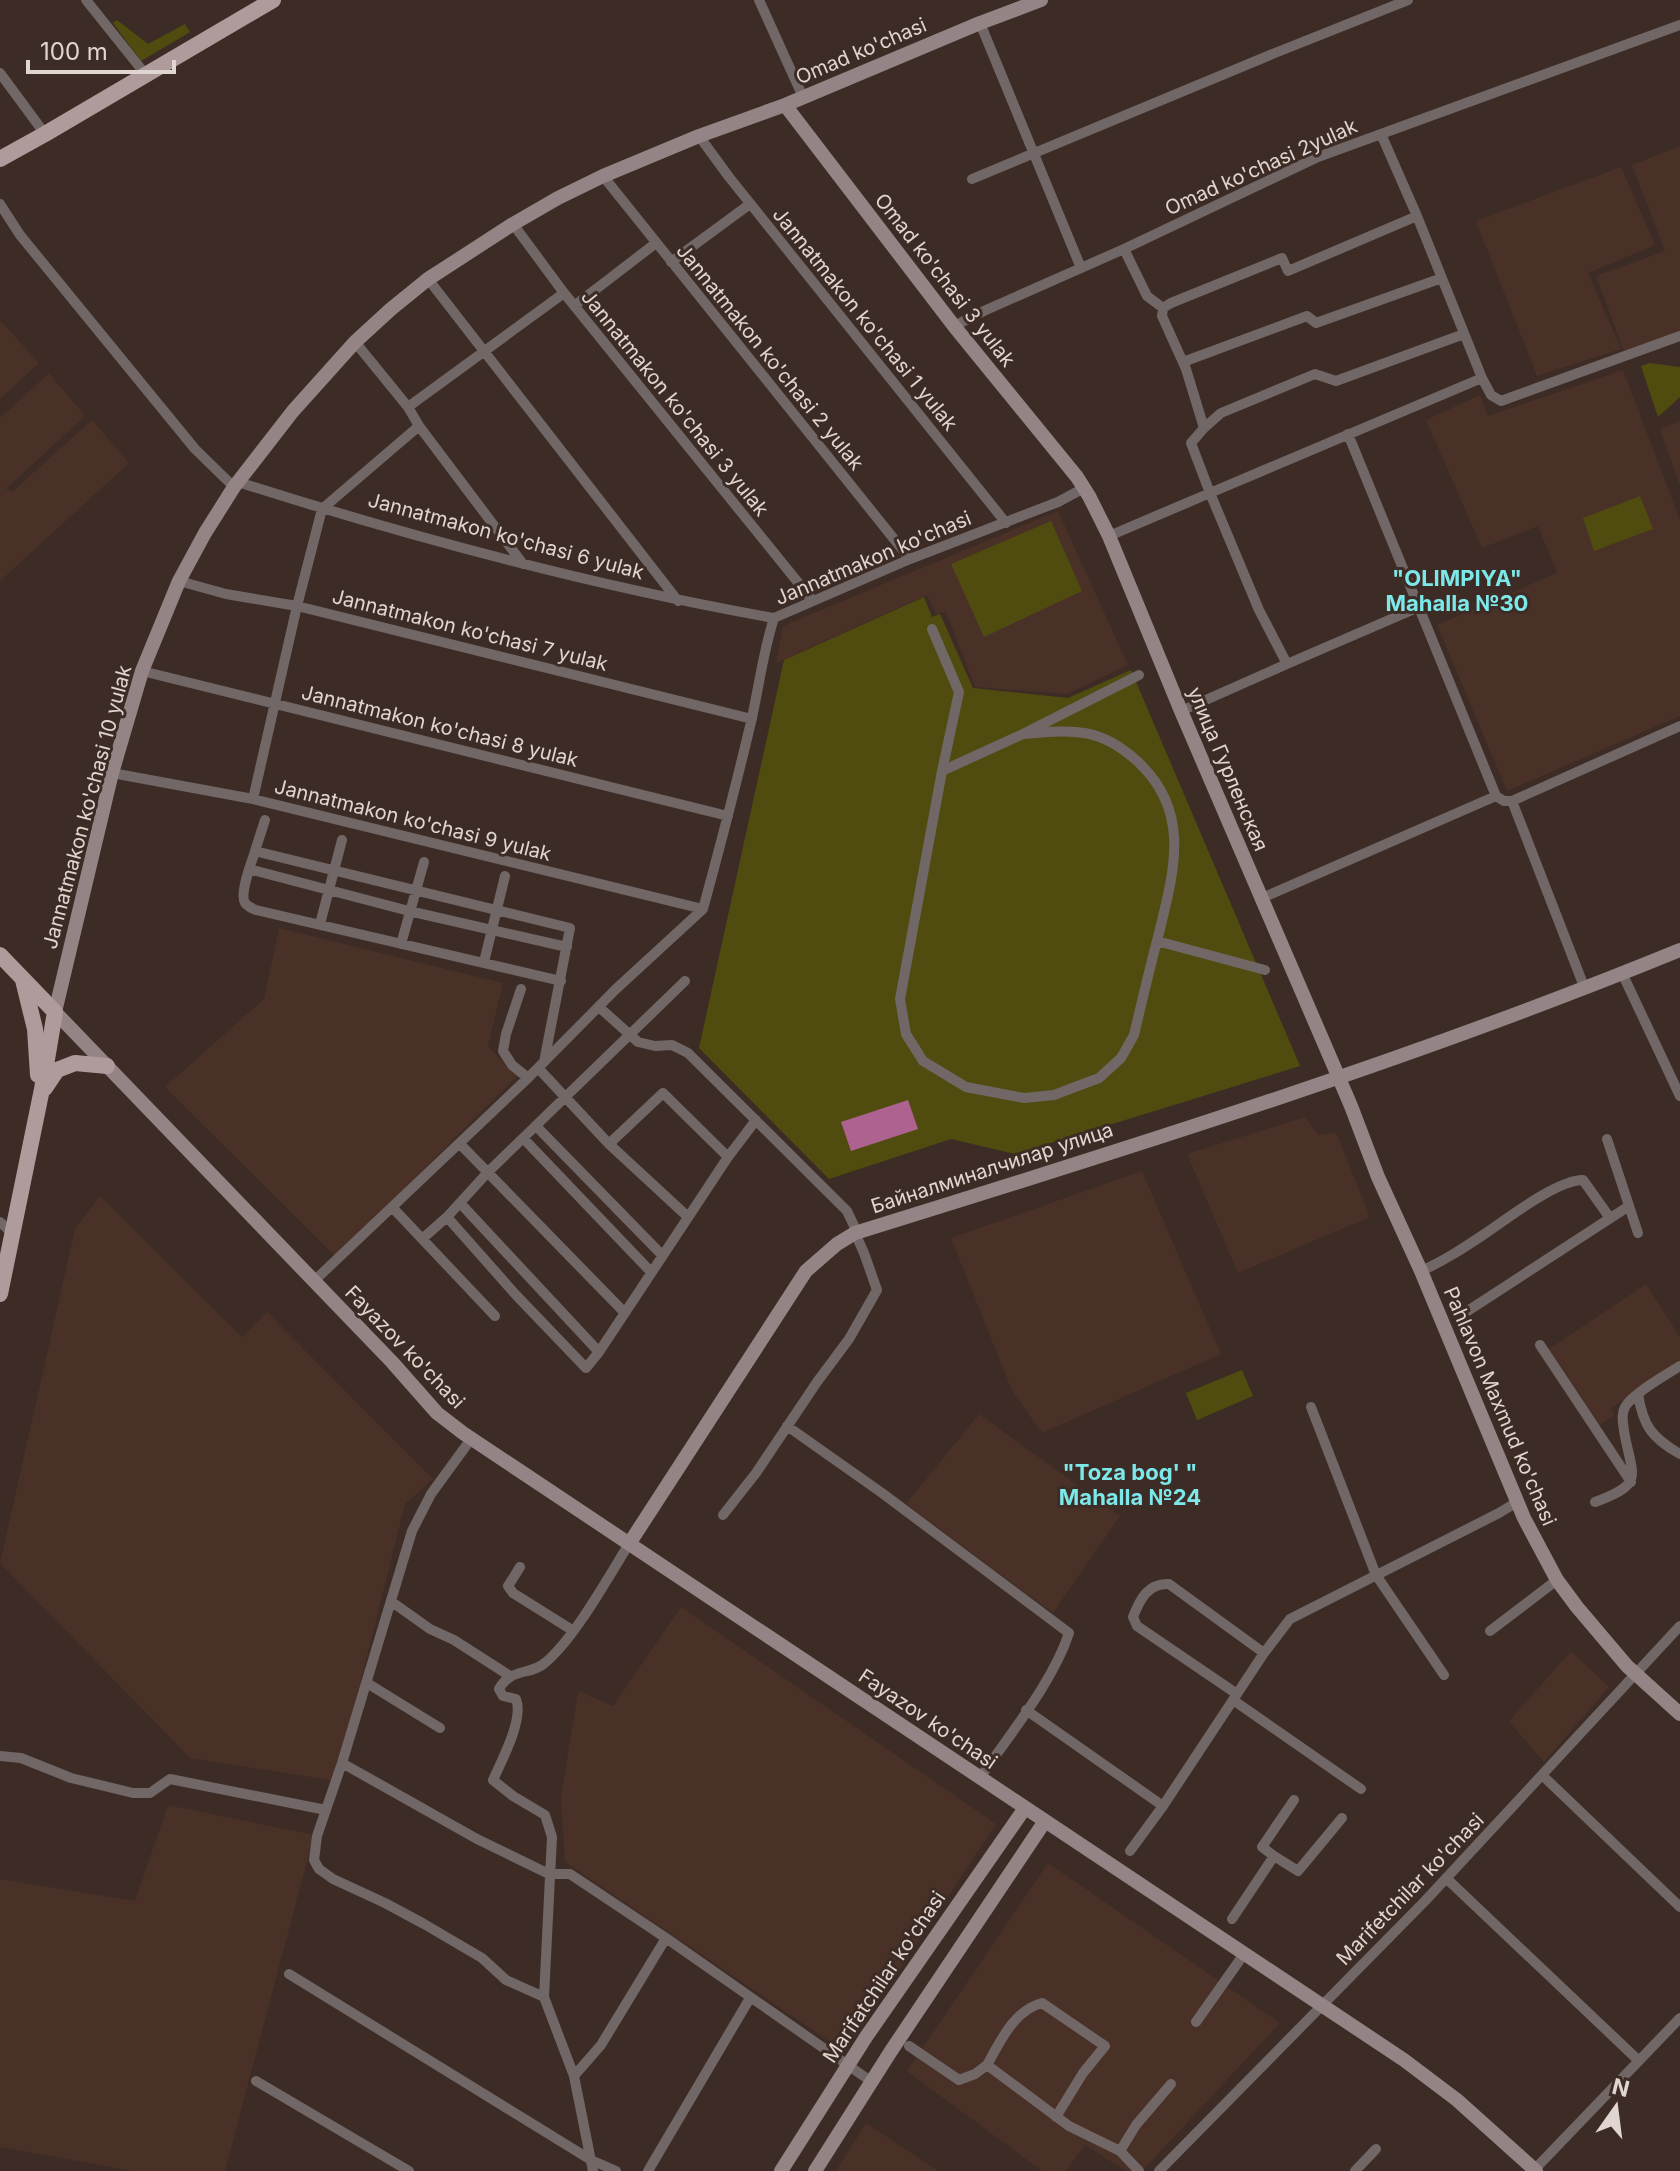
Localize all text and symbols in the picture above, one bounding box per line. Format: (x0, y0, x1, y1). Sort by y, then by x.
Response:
street label: Omad ko'chasi (792, 13, 930, 89)
scale bar (28, 24, 174, 74)
text: 100 m (40, 37, 108, 66)
street label: Omad ko'chasi 2yulak (1161, 114, 1361, 220)
street label: Omad ko'chasi 3 yulak (870, 189, 1020, 372)
street label: Jannatmakon ko'chasi 1 yulak (768, 203, 962, 435)
street label: Jannatmakon ko'chasi 2 yulak (671, 239, 869, 475)
street label: Jannatmakon ko'chasi 3 yulak (576, 285, 774, 521)
street label: Jannatmakon ko'chasi 6 yulak (366, 488, 646, 584)
street label: Jannatmakon ko'chasi (771, 506, 975, 610)
district label: "OLIMPIYA" Mahalla №30 (1386, 565, 1528, 616)
street label: Jannatmakon ko'chasi 7 yulak (330, 584, 610, 676)
street label: Jannatmakon ko'chasi 10 yulak (38, 663, 136, 951)
street label: Jannatmakon ko'chasi 8 yulak (299, 680, 581, 772)
street label: улица Гурленская (1183, 683, 1273, 855)
street label: Jannatmakon ko'chasi 9 yulak (272, 774, 554, 866)
street label: Байналминалчилар улица (868, 1117, 1116, 1219)
street label: Fayazov ko'chasi (340, 1281, 470, 1413)
street label: Pahlavon Maxmud ko'chasi (1439, 1283, 1561, 1529)
district label: "Toza bog' " Mahalla №24 (1059, 1459, 1201, 1510)
street label: Fayazov ko'chasi (854, 1664, 1002, 1774)
street label: Marifetchilar ko'chasi (1331, 1808, 1489, 1970)
street label: Marifatchilar ko'chasi (818, 1887, 950, 2067)
north arrow (1576, 2067, 1656, 2147)
text: N (1610, 2073, 1632, 2102)

